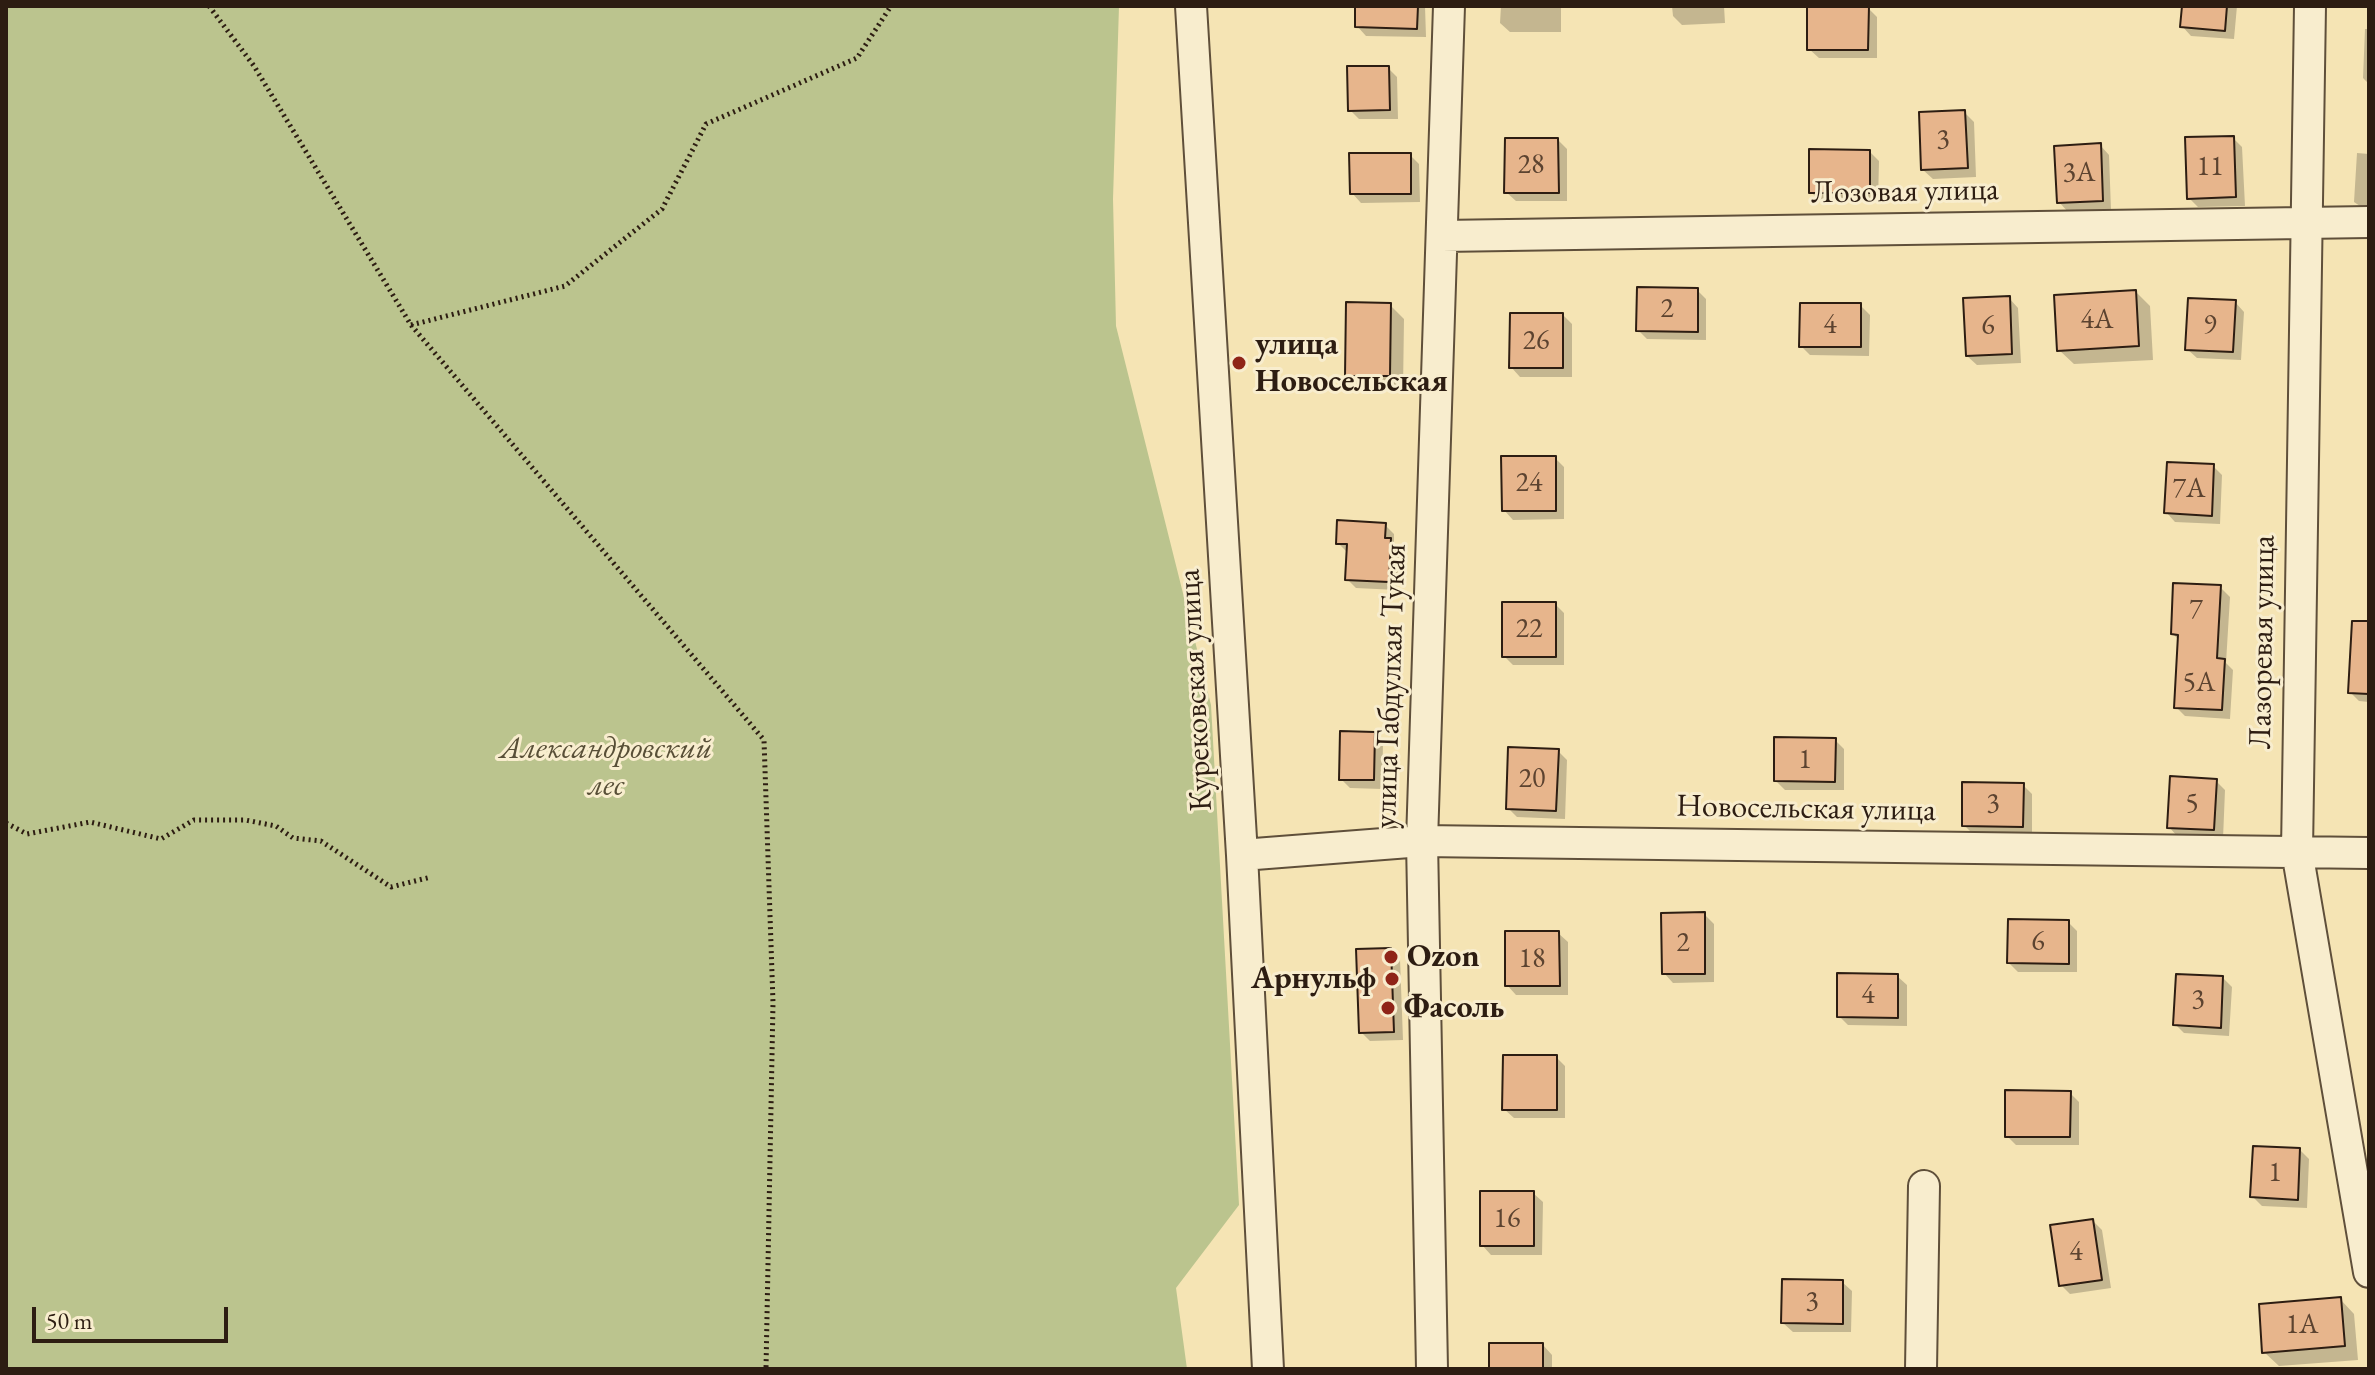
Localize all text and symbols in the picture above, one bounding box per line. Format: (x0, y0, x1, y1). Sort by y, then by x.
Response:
house number: 3 (1936, 123, 1950, 157)
house number: 28 (1518, 148, 1544, 182)
house number: 11 (2197, 150, 2223, 184)
house number: 3А (2063, 156, 2095, 190)
street label: Лозовая улица (1811, 171, 1999, 213)
house number: 2 (1660, 292, 1674, 326)
house number: 4А (2081, 303, 2113, 337)
house number: 4 (1823, 308, 1837, 342)
house number: 9 (2203, 308, 2217, 342)
house number: 6 (1981, 309, 1995, 343)
house number: 26 (1523, 324, 1549, 358)
place label: улица Новосельская (1255, 326, 1448, 401)
marker: улица Новосельская (1230, 354, 1248, 372)
house number: 24 (1516, 466, 1542, 500)
house number: 7А (2173, 472, 2205, 506)
street label: Лазоревая улица (2242, 535, 2284, 749)
street label: улица Габдулхая Тукая (1367, 543, 1415, 829)
street label: Курековская улица (1170, 568, 1222, 812)
house number: 7 (2189, 593, 2203, 627)
house number: 22 (1516, 612, 1542, 646)
house number: 5А (2183, 666, 2215, 700)
park label: Александровский лес (500, 730, 712, 805)
house number: 1 (1798, 743, 1812, 777)
house number: 20 (1519, 762, 1545, 796)
house number: 3 (1986, 787, 2000, 821)
house number: 5 (2185, 787, 2199, 821)
street label: Новосельская улица (1676, 788, 1936, 830)
house number: 6 (2031, 925, 2045, 959)
house number: 2 (1676, 926, 1690, 960)
place label: Ozon (1407, 938, 1480, 976)
house number: 18 (1519, 942, 1545, 976)
marker: Ozon (1382, 948, 1400, 966)
place label: Арнульф (1251, 960, 1376, 998)
marker: Арнульф (1383, 970, 1401, 988)
house number: 4 (1861, 978, 1875, 1012)
house number: 3 (2191, 983, 2205, 1017)
place label: Фасоль (1404, 989, 1504, 1027)
marker: Фасоль (1379, 999, 1397, 1017)
house number: 1 (2268, 1156, 2282, 1190)
house number: 16 (1494, 1202, 1520, 1236)
house number: 4 (2069, 1235, 2083, 1269)
house number: 3 (1805, 1285, 1819, 1319)
scale bar (36, 1291, 232, 1341)
text: 50 m (46, 1305, 93, 1336)
house number: 1А (2286, 1308, 2318, 1342)

